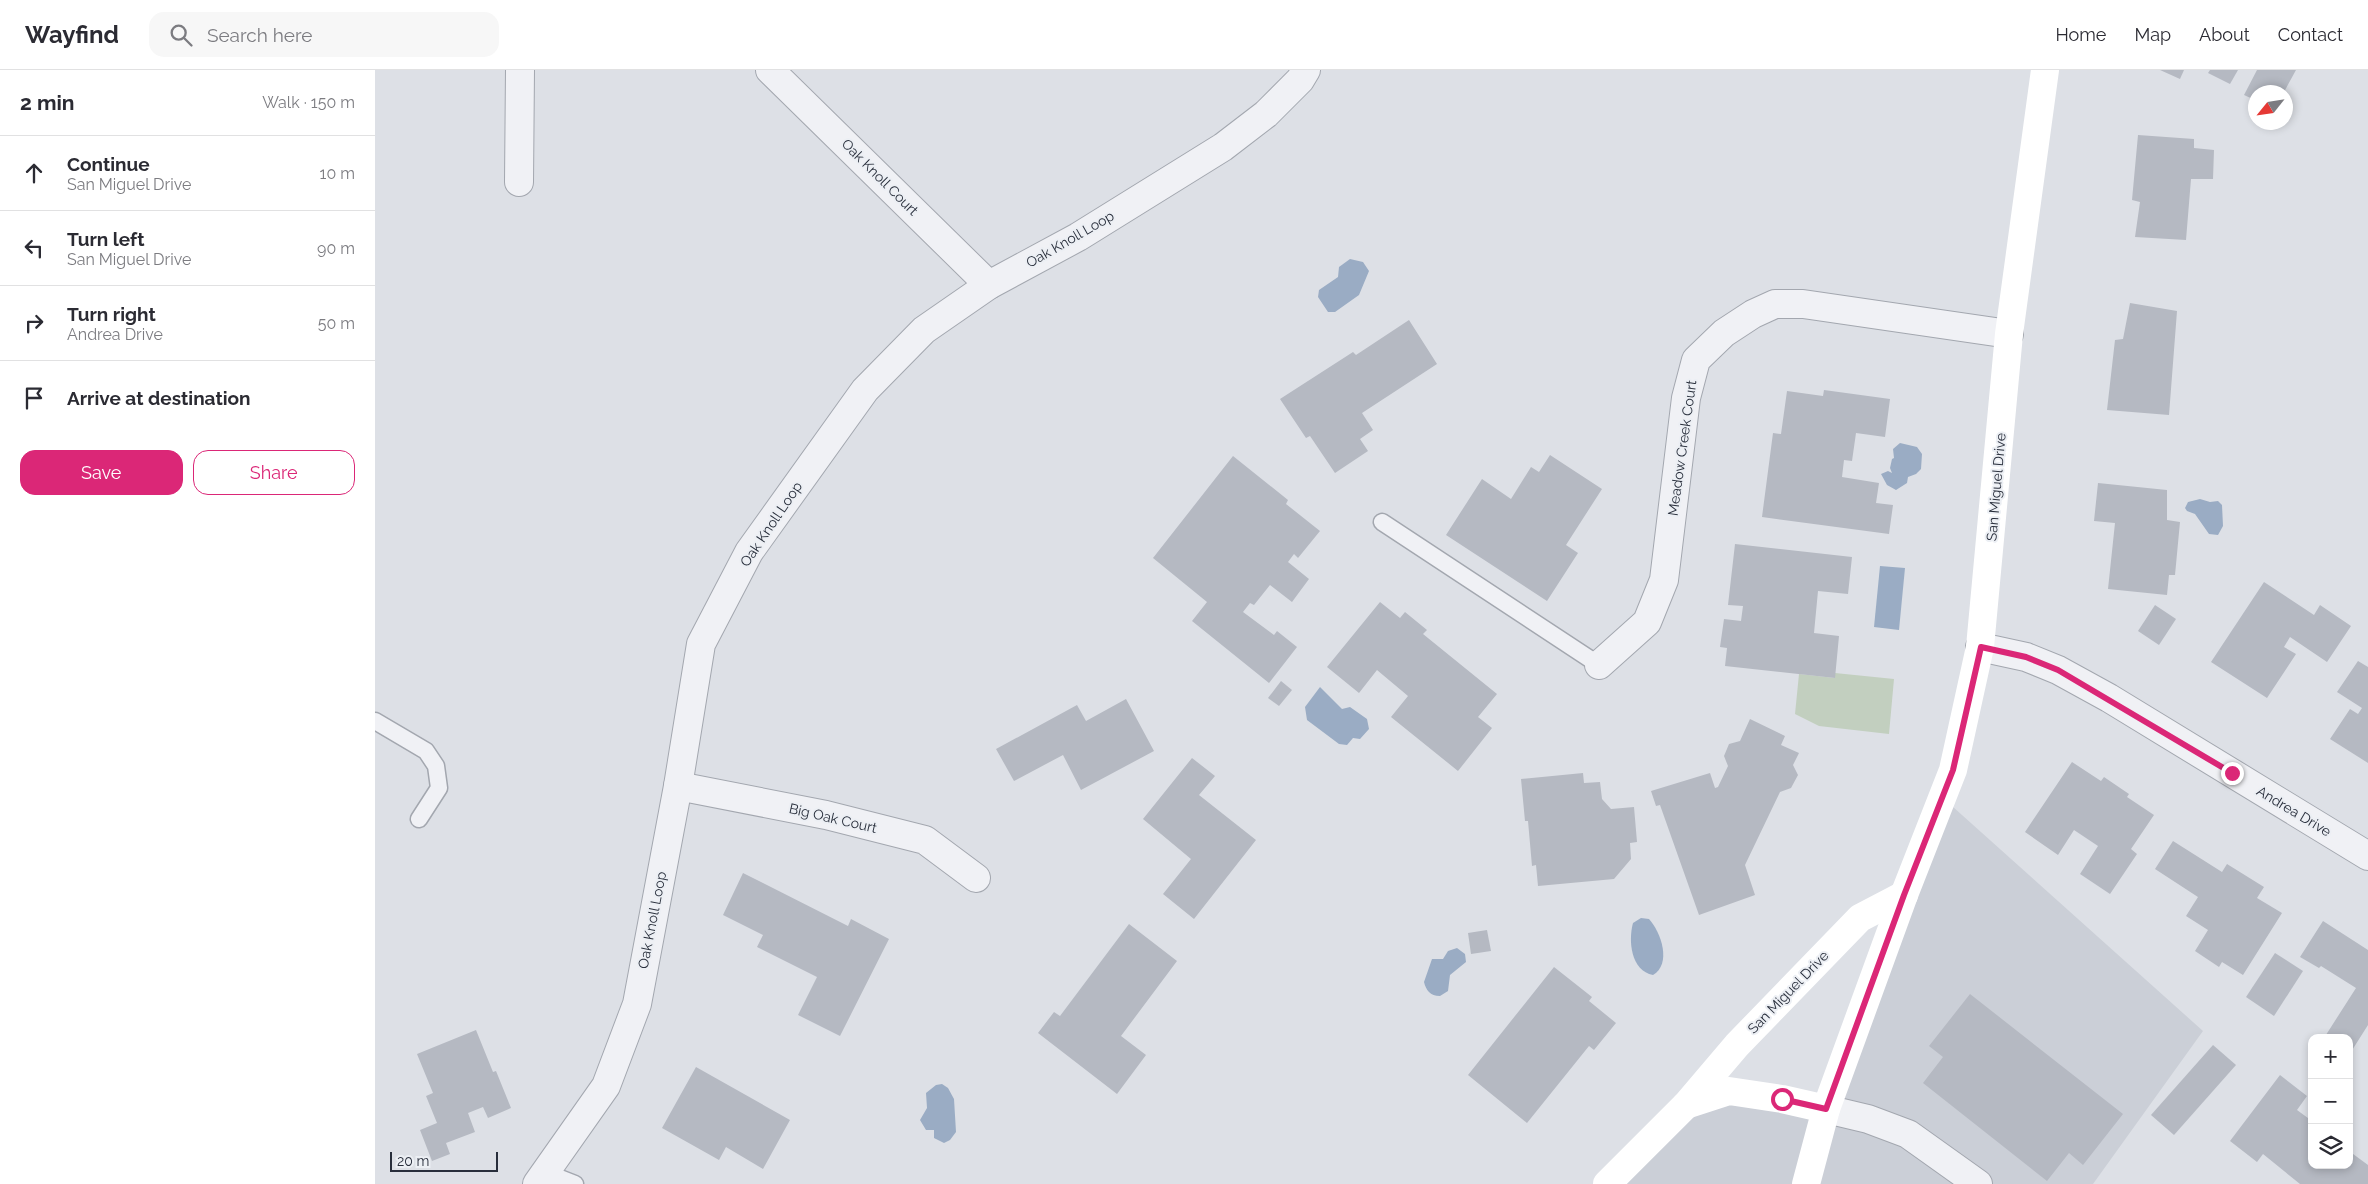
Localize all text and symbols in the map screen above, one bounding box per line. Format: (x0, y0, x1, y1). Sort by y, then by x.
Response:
search box (149, 12, 499, 57)
text: Wayfind (25, 20, 119, 49)
icon: search (167, 21, 195, 49)
text: Search here (207, 24, 312, 46)
text: Home (2055, 24, 2106, 45)
text: Map (2134, 24, 2171, 45)
text: About (2199, 24, 2250, 45)
text: Contact (2278, 24, 2343, 45)
north arrow (2248, 85, 2293, 130)
text: 2 min (20, 90, 74, 115)
text: Walk · 150 m (262, 93, 355, 112)
street label: Oak Knoll Court (839, 136, 922, 219)
text: Continue (67, 153, 150, 175)
icon: ahead (20, 159, 48, 187)
text: 10 m (320, 164, 355, 183)
text: San Miguel Drive (67, 175, 191, 194)
street label: Oak Knoll Loop (1023, 207, 1117, 271)
text: Turn left (67, 228, 144, 250)
icon: left (20, 234, 48, 262)
text: 90 m (317, 239, 355, 258)
text: San Miguel Drive (67, 250, 191, 269)
text: Turn right (67, 303, 156, 325)
icon: right (20, 309, 48, 337)
text: 50 m (318, 314, 355, 333)
text: Andrea Drive (67, 325, 163, 344)
street label: Meadow Creek Court (1665, 379, 1699, 517)
icon: arrive (20, 384, 48, 412)
text: Arrive at destination (67, 387, 251, 409)
street label: San Miguel Drive (1983, 432, 2009, 542)
button: Save (20, 450, 183, 495)
button: Share (193, 450, 355, 495)
street label: Oak Knoll Loop (737, 478, 805, 569)
route end (2221, 762, 2244, 785)
street label: Andrea Drive (2254, 783, 2334, 839)
street label: Big Oak Court (788, 800, 879, 836)
street label: Oak Knoll Loop (635, 870, 669, 970)
street label: San Miguel Drive (1744, 947, 1832, 1037)
map controls (2308, 1034, 2353, 1169)
button: + (2308, 1034, 2353, 1079)
button: − (2308, 1079, 2353, 1124)
route start (1771, 1088, 1794, 1111)
button: layers (2308, 1124, 2353, 1169)
scale bar (390, 1149, 497, 1172)
text: 20 m (397, 1153, 429, 1169)

